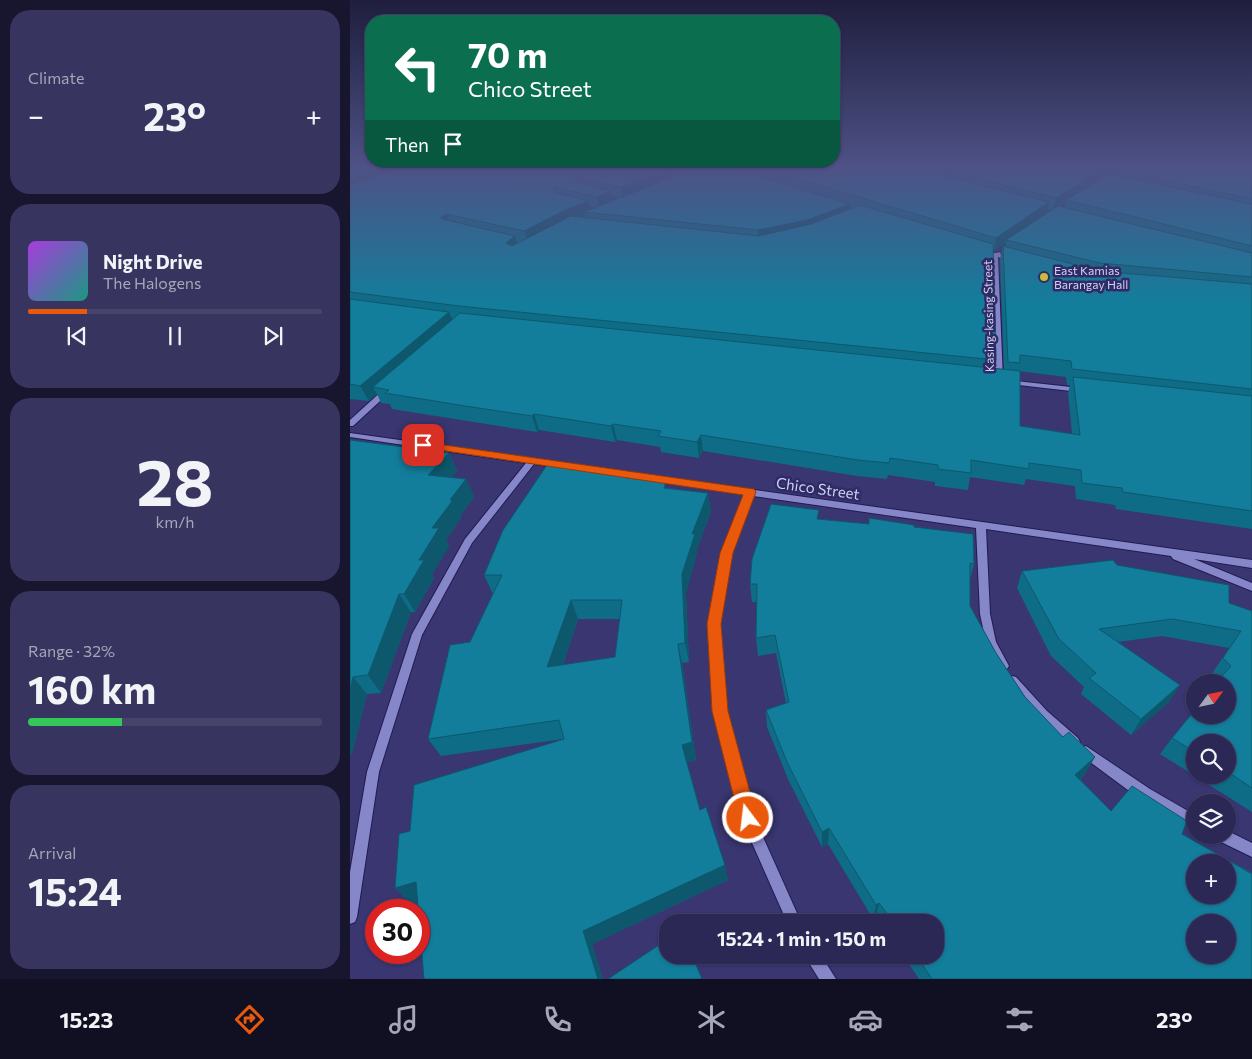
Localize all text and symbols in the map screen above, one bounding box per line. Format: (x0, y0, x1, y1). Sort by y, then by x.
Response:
text: 70 m (468, 32, 548, 75)
icon: left (385, 35, 450, 100)
text: Climate (28, 68, 84, 87)
text: Chico Street (468, 75, 592, 102)
text: 23° (143, 92, 206, 139)
text: − (28, 98, 44, 132)
text: + (306, 98, 322, 132)
icon: arrive (439, 130, 467, 158)
text: Then (385, 133, 429, 156)
text: Night Drive (103, 250, 203, 273)
street label: Kasing-kasing Street (980, 260, 996, 372)
place label: East Kamias Barangay Hall (1054, 263, 1128, 291)
marker: East Kamias Barangay Hall (1038, 271, 1050, 283)
text: The Halogens (103, 273, 201, 292)
icon: previous (63, 322, 91, 350)
icon: pause (161, 322, 189, 350)
icon: next (259, 322, 287, 350)
pin (402, 424, 444, 466)
icon: arrive (409, 431, 437, 459)
text: 28 (137, 440, 213, 519)
street label: Chico Street (775, 473, 861, 503)
text: km/h (156, 512, 194, 531)
text: Range · 32% (28, 641, 115, 660)
text: 160 km (28, 665, 156, 712)
north arrow (1186, 674, 1236, 724)
map controls (1186, 674, 1236, 964)
button: search (1186, 734, 1236, 784)
position arrow (721, 791, 773, 843)
button: layers (1186, 794, 1236, 844)
text: Arrival (28, 843, 76, 862)
button: + (1186, 854, 1236, 904)
text: 15:24 (28, 867, 122, 914)
speed limit sign: 30 (365, 899, 430, 964)
button: − (1186, 914, 1236, 964)
text: 15:24 · 1 min · 150 m (717, 927, 886, 950)
icon: directions (232, 1002, 267, 1037)
icon: music (386, 1002, 421, 1037)
icon: phone (540, 1002, 575, 1037)
icon: climate (694, 1002, 729, 1037)
icon: car (848, 1002, 883, 1037)
icon: filters (1002, 1002, 1037, 1037)
text: 15:23 (59, 1006, 113, 1033)
text: 23° (1156, 1006, 1192, 1033)

